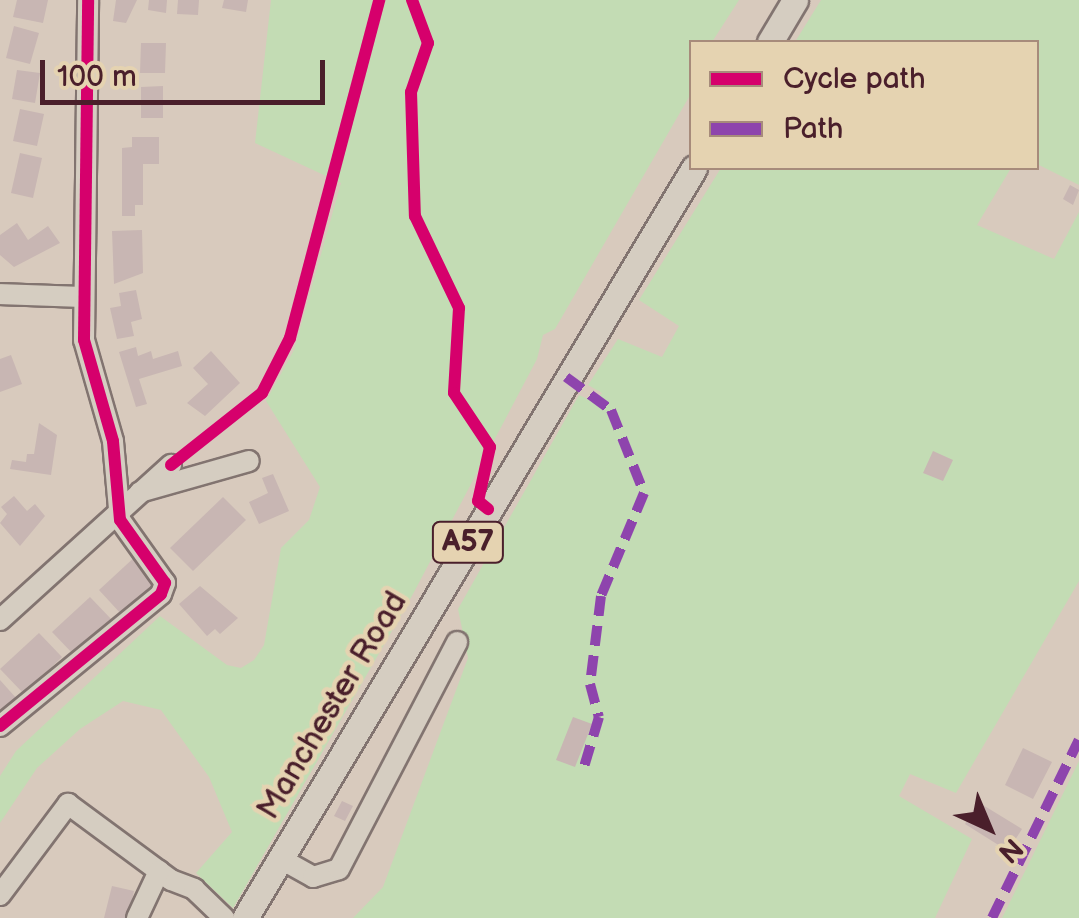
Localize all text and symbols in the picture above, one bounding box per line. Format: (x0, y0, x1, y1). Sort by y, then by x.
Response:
scale bar (45, 40, 330, 102)
legend (689, 40, 1039, 170)
text: 100 m (57, 59, 137, 95)
text: Cycle path (783, 61, 926, 97)
text: Path (783, 111, 843, 147)
road number: A57 (430, 517, 506, 567)
street label: Manchester Road (250, 585, 416, 827)
north arrow (939, 778, 1039, 878)
text: N (991, 831, 1029, 869)

